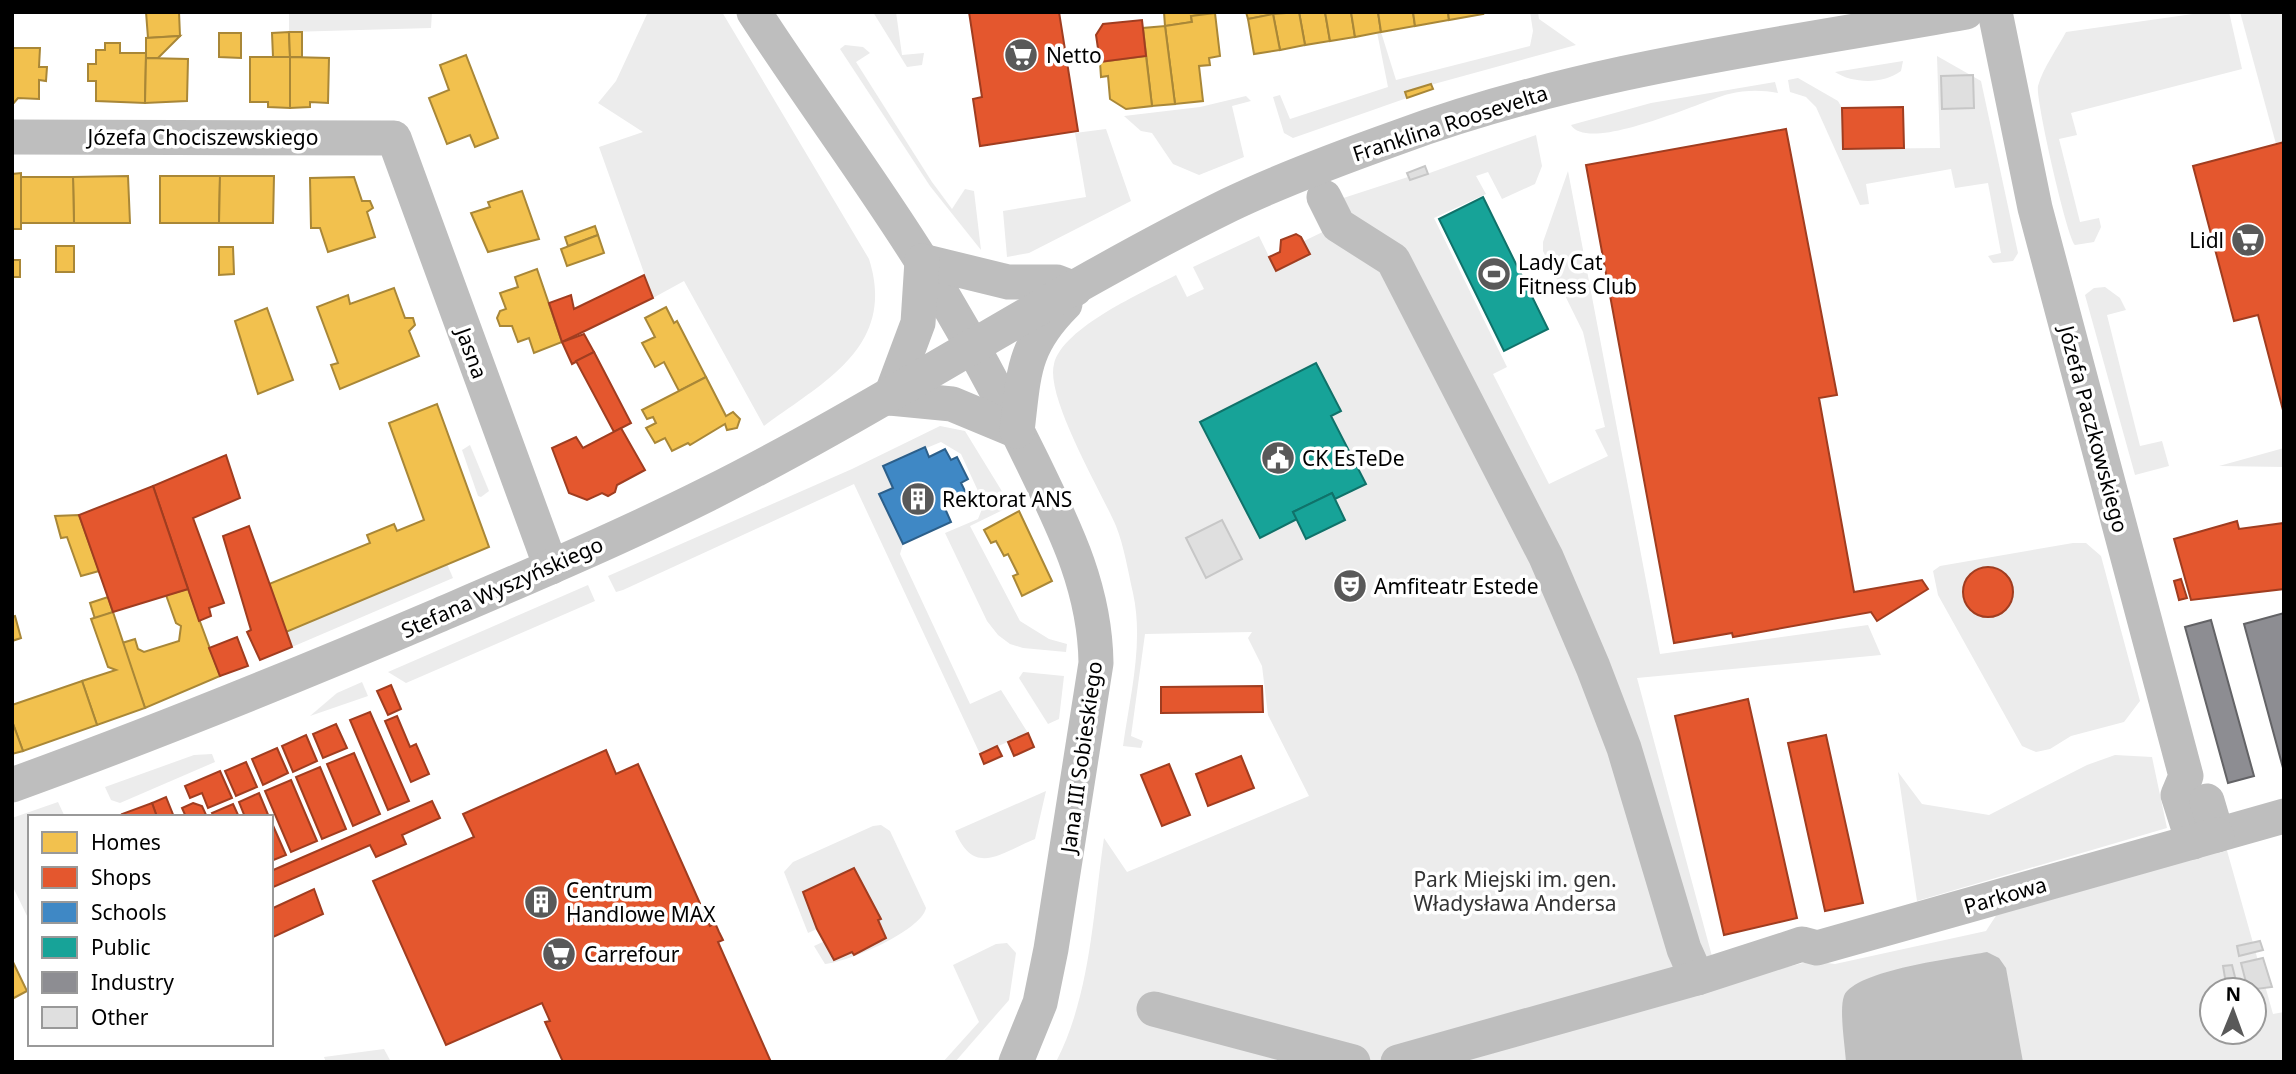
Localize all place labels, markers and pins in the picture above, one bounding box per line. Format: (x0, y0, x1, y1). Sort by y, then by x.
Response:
supermarket icon: Netto (1002, 36, 1040, 74)
place label: Netto (1046, 41, 1102, 69)
supermarket icon: Lidl (2229, 221, 2267, 259)
place label: Lidl (2189, 226, 2224, 254)
place label: Lady Cat Fitness Club (1518, 248, 1637, 300)
sports icon: Lady Cat Fitness Club (1475, 255, 1513, 293)
public building icon: CK EsTeDe (1259, 439, 1297, 477)
place label: CK EsTeDe (1302, 444, 1405, 472)
building icon: Rektorat ANS (899, 480, 937, 518)
place label: Rektorat ANS (942, 485, 1072, 513)
theatre icon: Amfiteatr Estede (1331, 567, 1369, 605)
place label: Amfiteatr Estede (1374, 572, 1539, 600)
place label: Centrum Handlowe MAX (566, 876, 716, 928)
building icon: Centrum Handlowe MAX (522, 883, 560, 921)
supermarket icon: Carrefour (540, 935, 578, 973)
place label: Carrefour (584, 940, 680, 968)

